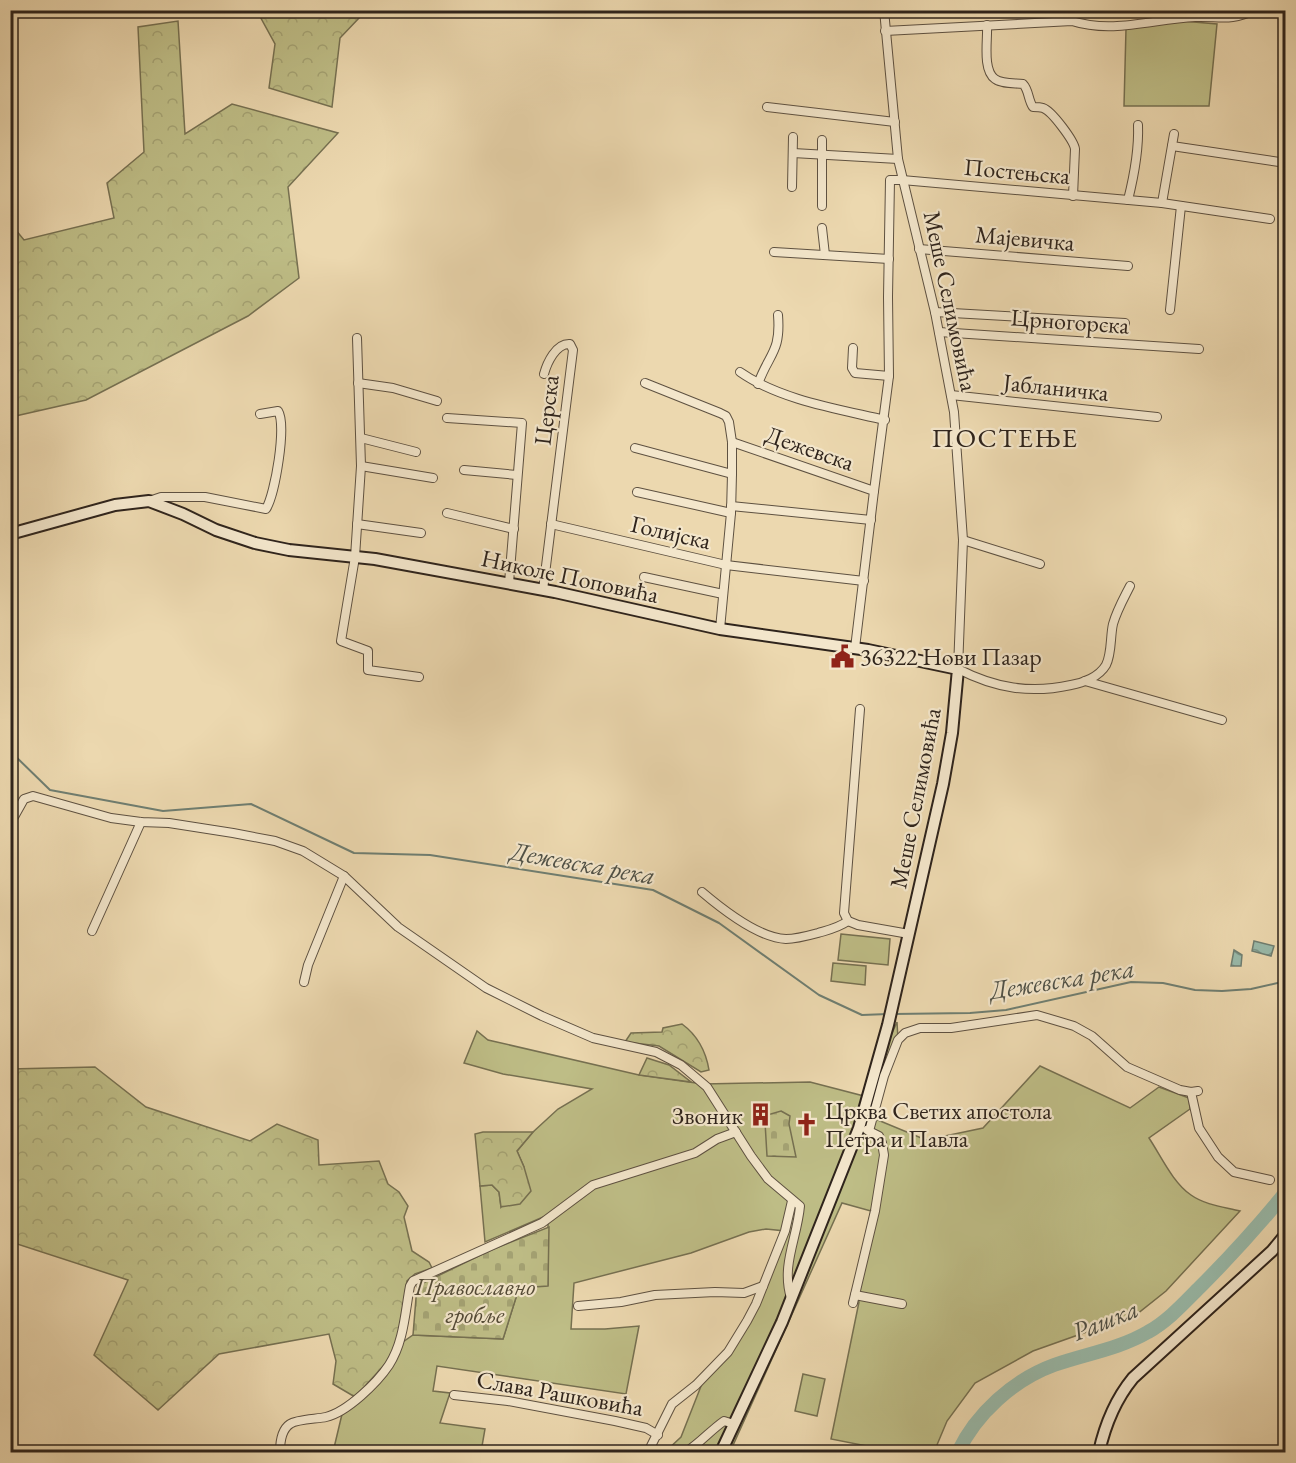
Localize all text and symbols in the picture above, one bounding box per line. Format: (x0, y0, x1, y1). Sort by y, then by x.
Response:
street label: Постењска (963, 151, 1072, 191)
street label: Меше Селимовића (917, 208, 985, 394)
street label: Мајевичка (974, 218, 1076, 258)
street label: Црногорска (1010, 301, 1131, 341)
street label: Јабланичка (1000, 366, 1111, 408)
street label: Церска (526, 373, 566, 447)
street label: Дежевска (762, 418, 859, 478)
district label: ПОСТЕЊЕ (932, 420, 1078, 455)
street label: Голијска (628, 508, 714, 556)
street label: Николе Поповића (478, 542, 662, 610)
place label: 36322 Нови Пазар (860, 641, 1042, 672)
public building icon: 36322 Нови Пазар (829, 643, 855, 669)
street label: Меше Селимовића (882, 704, 948, 891)
water label: Дежевска река (506, 833, 658, 892)
water label: Дежевска река (985, 951, 1137, 1008)
place label: Црква Светих апостола Петра и Павла (825, 1095, 1052, 1154)
place label: Звоник (672, 1100, 744, 1131)
building icon: Звоник (748, 1102, 774, 1128)
church icon: Црква Светих апостола Петра и Павла (794, 1111, 820, 1137)
park label: Православно гробље (413, 1271, 536, 1330)
water label: Рашка (1067, 1291, 1143, 1349)
street label: Слава Рашковића (474, 1363, 646, 1423)

